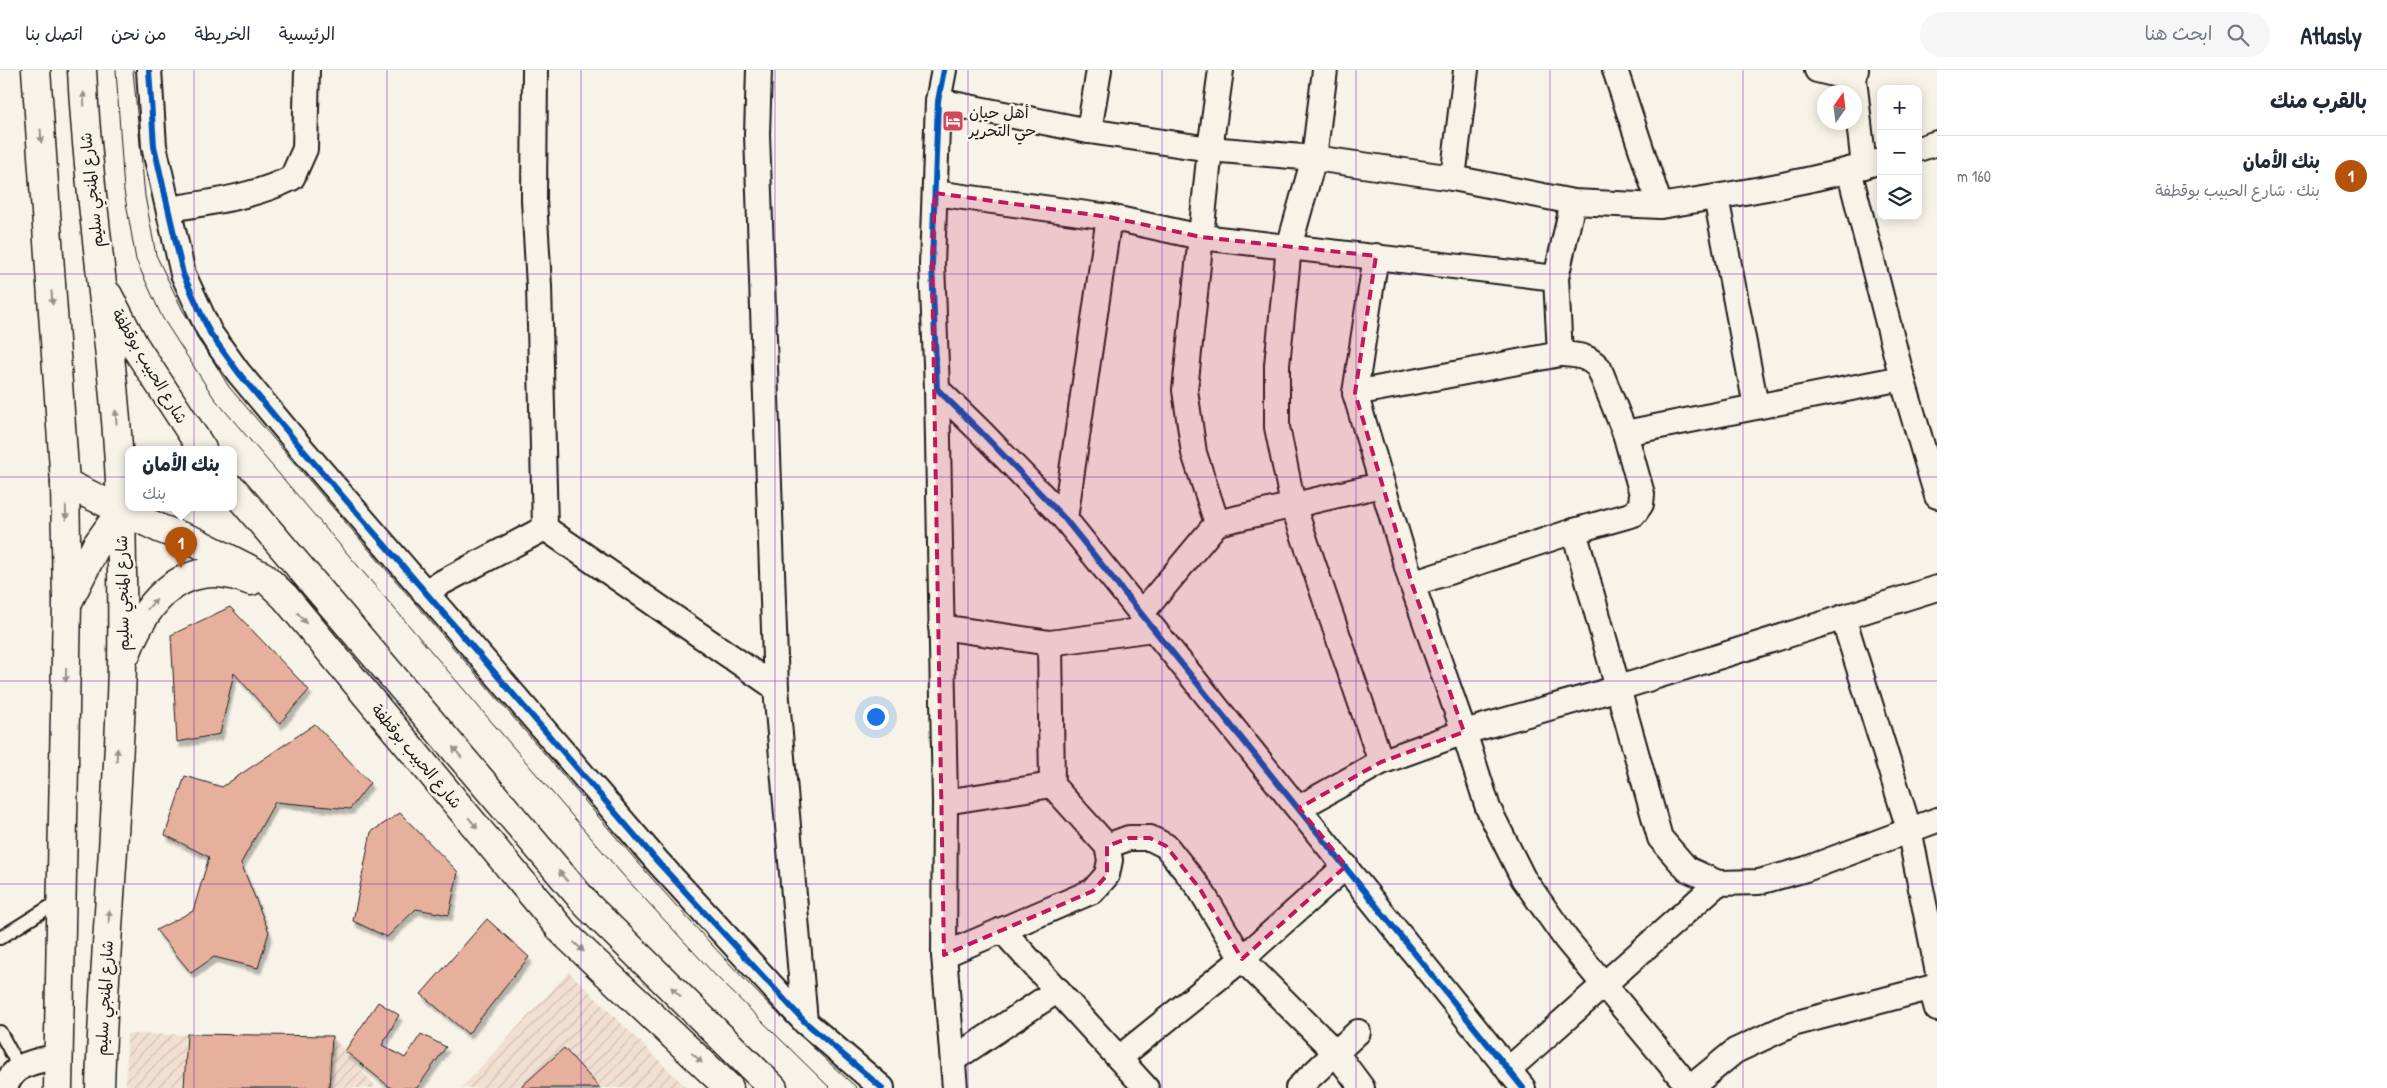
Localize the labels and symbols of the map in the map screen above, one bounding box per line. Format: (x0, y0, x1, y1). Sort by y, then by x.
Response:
north arrow (1817, 85, 1862, 130)
one-way arrow (79, 91, 87, 107)
place label: أهل حيان حي التحرير (967, 101, 1036, 145)
hotel icon: أهل حيان حي التحرير (941, 109, 965, 133)
one-way arrow (38, 128, 46, 144)
street label: شارع المنجي سليم (74, 131, 112, 249)
one-way arrow (49, 290, 57, 306)
street label: شارع الحبيب بوقطفة (106, 304, 193, 428)
one-way arrow (112, 409, 120, 425)
one-way arrow (62, 505, 70, 521)
pin: 1 (165, 527, 197, 568)
street label: شارع المنجي سليم (110, 535, 138, 651)
one-way arrow (147, 598, 158, 611)
one-way arrow (296, 612, 307, 624)
one-way arrow (62, 667, 70, 683)
street label: شارع الحبيب بوقطفة (366, 699, 467, 814)
your location (863, 704, 889, 730)
one-way arrow (114, 746, 122, 762)
one-way arrow (452, 746, 463, 759)
one-way arrow (468, 817, 479, 830)
one-way arrow (557, 870, 568, 883)
one-way arrow (105, 909, 113, 925)
street label: شارع المنجي سليم (90, 940, 122, 1056)
one-way arrow (573, 941, 585, 953)
one-way arrow (670, 987, 682, 999)
one-way arrow (691, 1052, 703, 1064)

